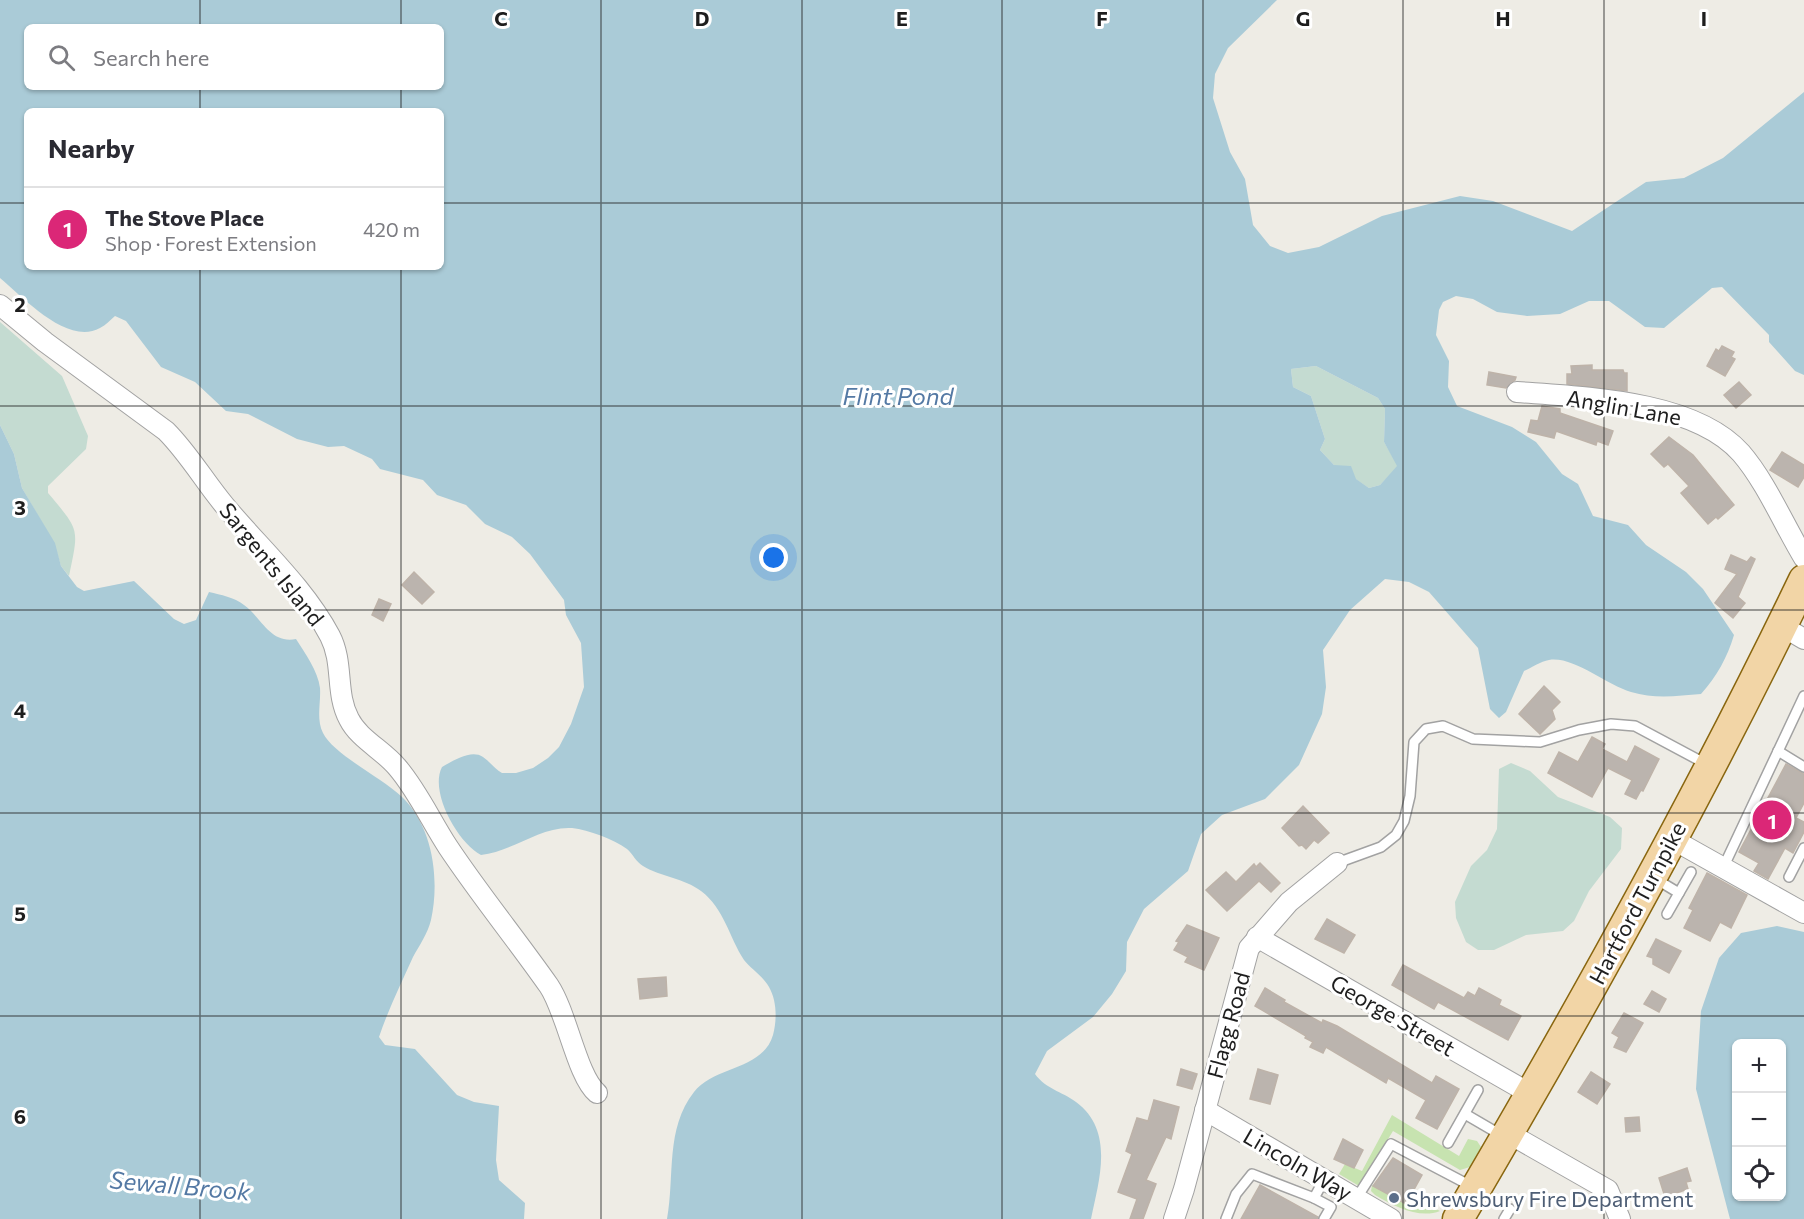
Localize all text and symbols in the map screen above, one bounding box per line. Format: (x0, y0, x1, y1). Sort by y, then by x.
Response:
text: C (494, 6, 508, 30)
text: D (695, 6, 709, 30)
text: E (896, 6, 908, 30)
text: F (1096, 6, 1108, 30)
text: G (1296, 6, 1310, 30)
text: H (1496, 6, 1511, 30)
text: I (1701, 6, 1707, 30)
search box (24, 24, 444, 90)
icon: search (45, 41, 78, 74)
text: Search here (93, 44, 209, 71)
text: Nearby (48, 132, 135, 163)
text: The Stove Place (105, 204, 264, 231)
text: 1 (63, 217, 72, 241)
text: 420 m (363, 217, 420, 241)
text: Shop · Forest Extension (105, 231, 317, 255)
text: 2 (14, 292, 26, 316)
water label: Flint Pond (843, 381, 955, 410)
street label: Anglin Lane (1564, 384, 1684, 430)
text: 3 (14, 495, 26, 519)
street label: Sargents Island (214, 497, 330, 631)
your location (759, 543, 788, 572)
text: 4 (14, 698, 26, 722)
pin: 1 (1752, 798, 1792, 842)
street label: Hartford Turnpike (1583, 817, 1691, 989)
text: 5 (14, 901, 26, 925)
street label: George Street (1326, 968, 1460, 1062)
street label: Flagg Road (1201, 969, 1255, 1081)
map controls (1732, 1039, 1786, 1201)
button: + (1732, 1039, 1786, 1093)
button: − (1732, 1093, 1786, 1147)
text: 6 (14, 1104, 26, 1128)
street label: Lincoln Way (1239, 1122, 1357, 1206)
button: locate (1732, 1147, 1786, 1201)
water label: Sewall Brook (108, 1164, 253, 1206)
place label: Shrewsbury Fire Department (1406, 1185, 1694, 1212)
marker: Shrewsbury Fire Department (1387, 1191, 1401, 1205)

